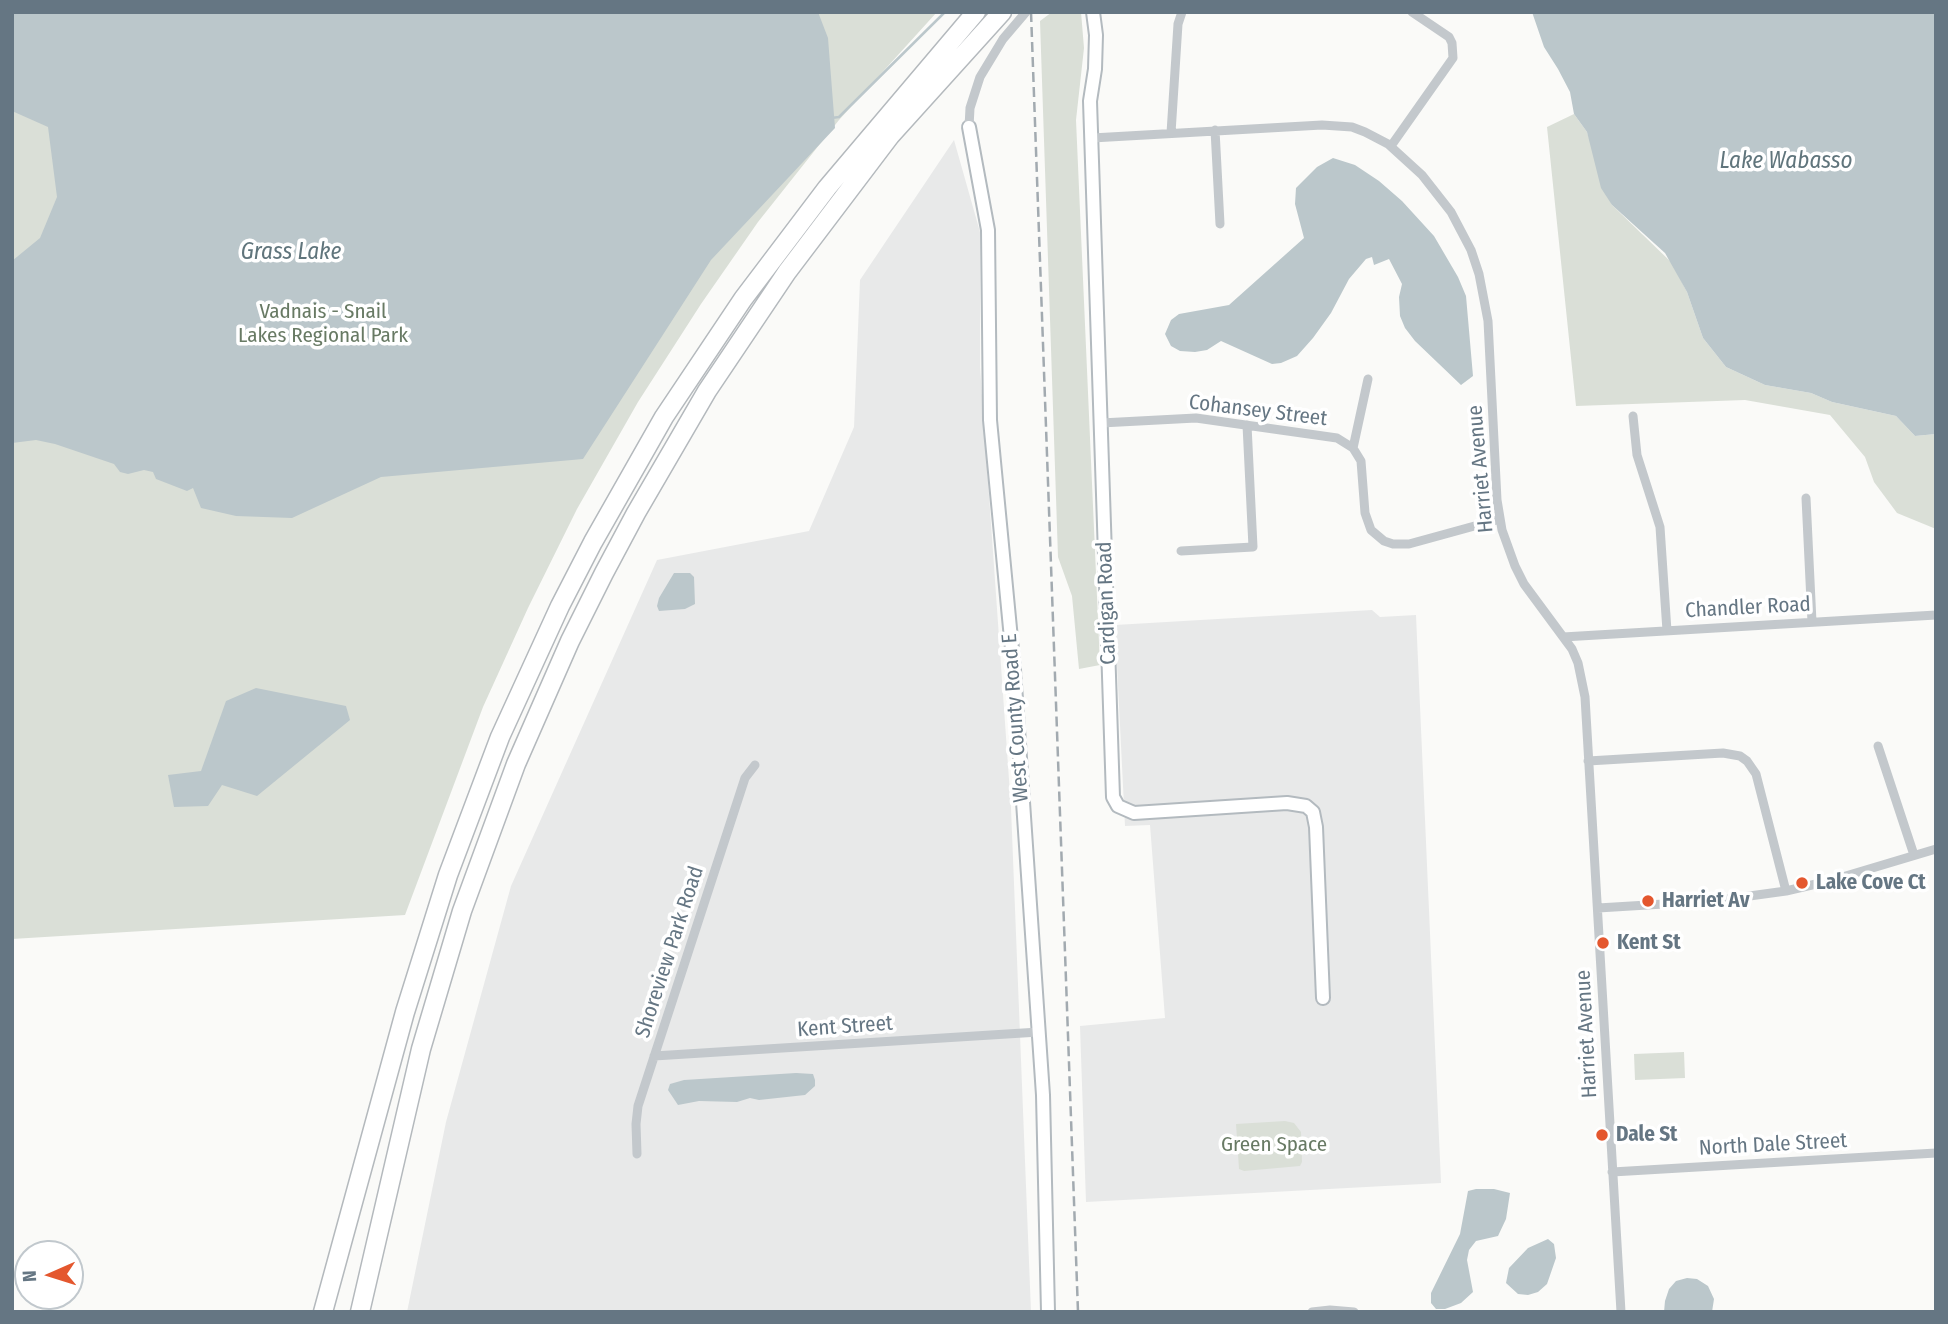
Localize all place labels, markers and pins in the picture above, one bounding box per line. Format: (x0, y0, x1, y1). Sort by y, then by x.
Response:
place label: Lake Cove Ct (1816, 870, 1926, 896)
marker: Lake Cove Ct (1794, 875, 1810, 891)
place label: Harriet Av (1662, 888, 1750, 914)
marker: Harriet Av (1640, 893, 1656, 909)
place label: Kent St (1617, 930, 1681, 956)
marker: Kent St (1595, 935, 1611, 951)
place label: Dale St (1616, 1122, 1677, 1148)
marker: Dale St (1594, 1127, 1610, 1143)

